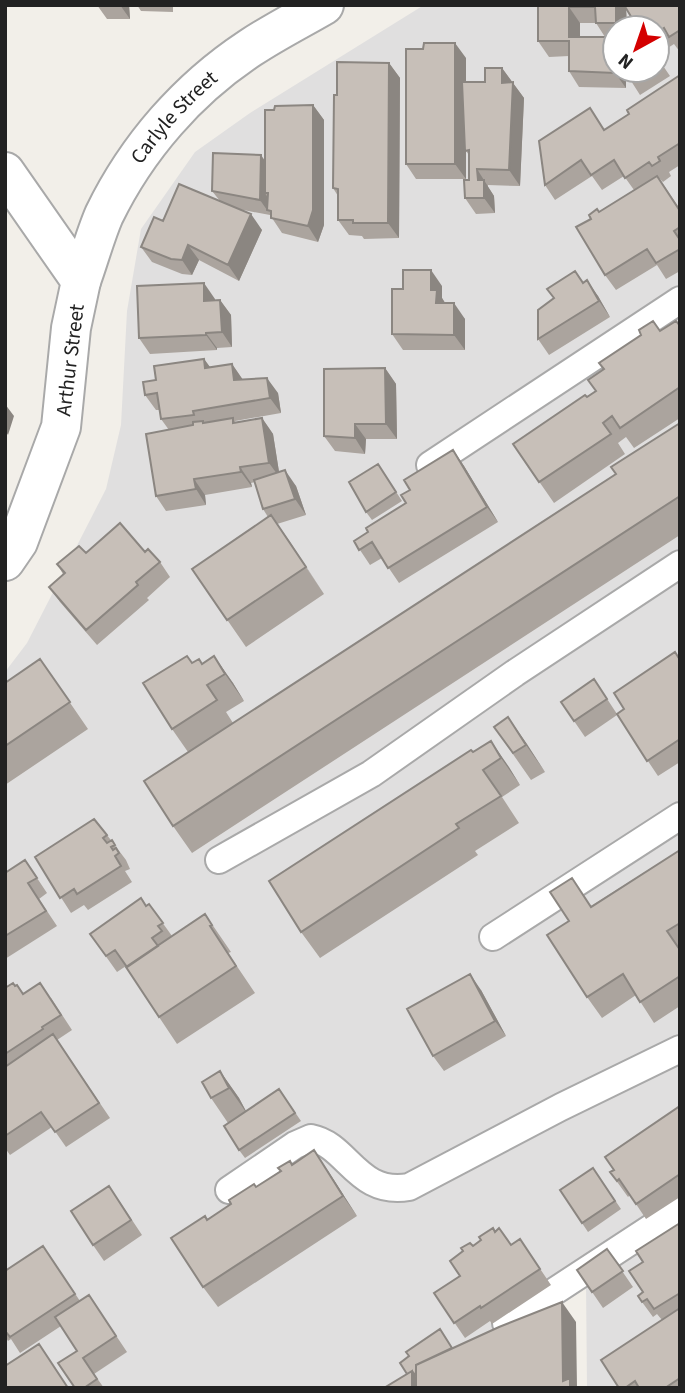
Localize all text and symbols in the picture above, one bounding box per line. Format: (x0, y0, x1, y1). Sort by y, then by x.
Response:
north arrow (601, 14, 671, 84)
text: N (613, 46, 640, 75)
street label: Carlyle Street (123, 63, 224, 170)
street label: Arthur Street (48, 302, 92, 418)

